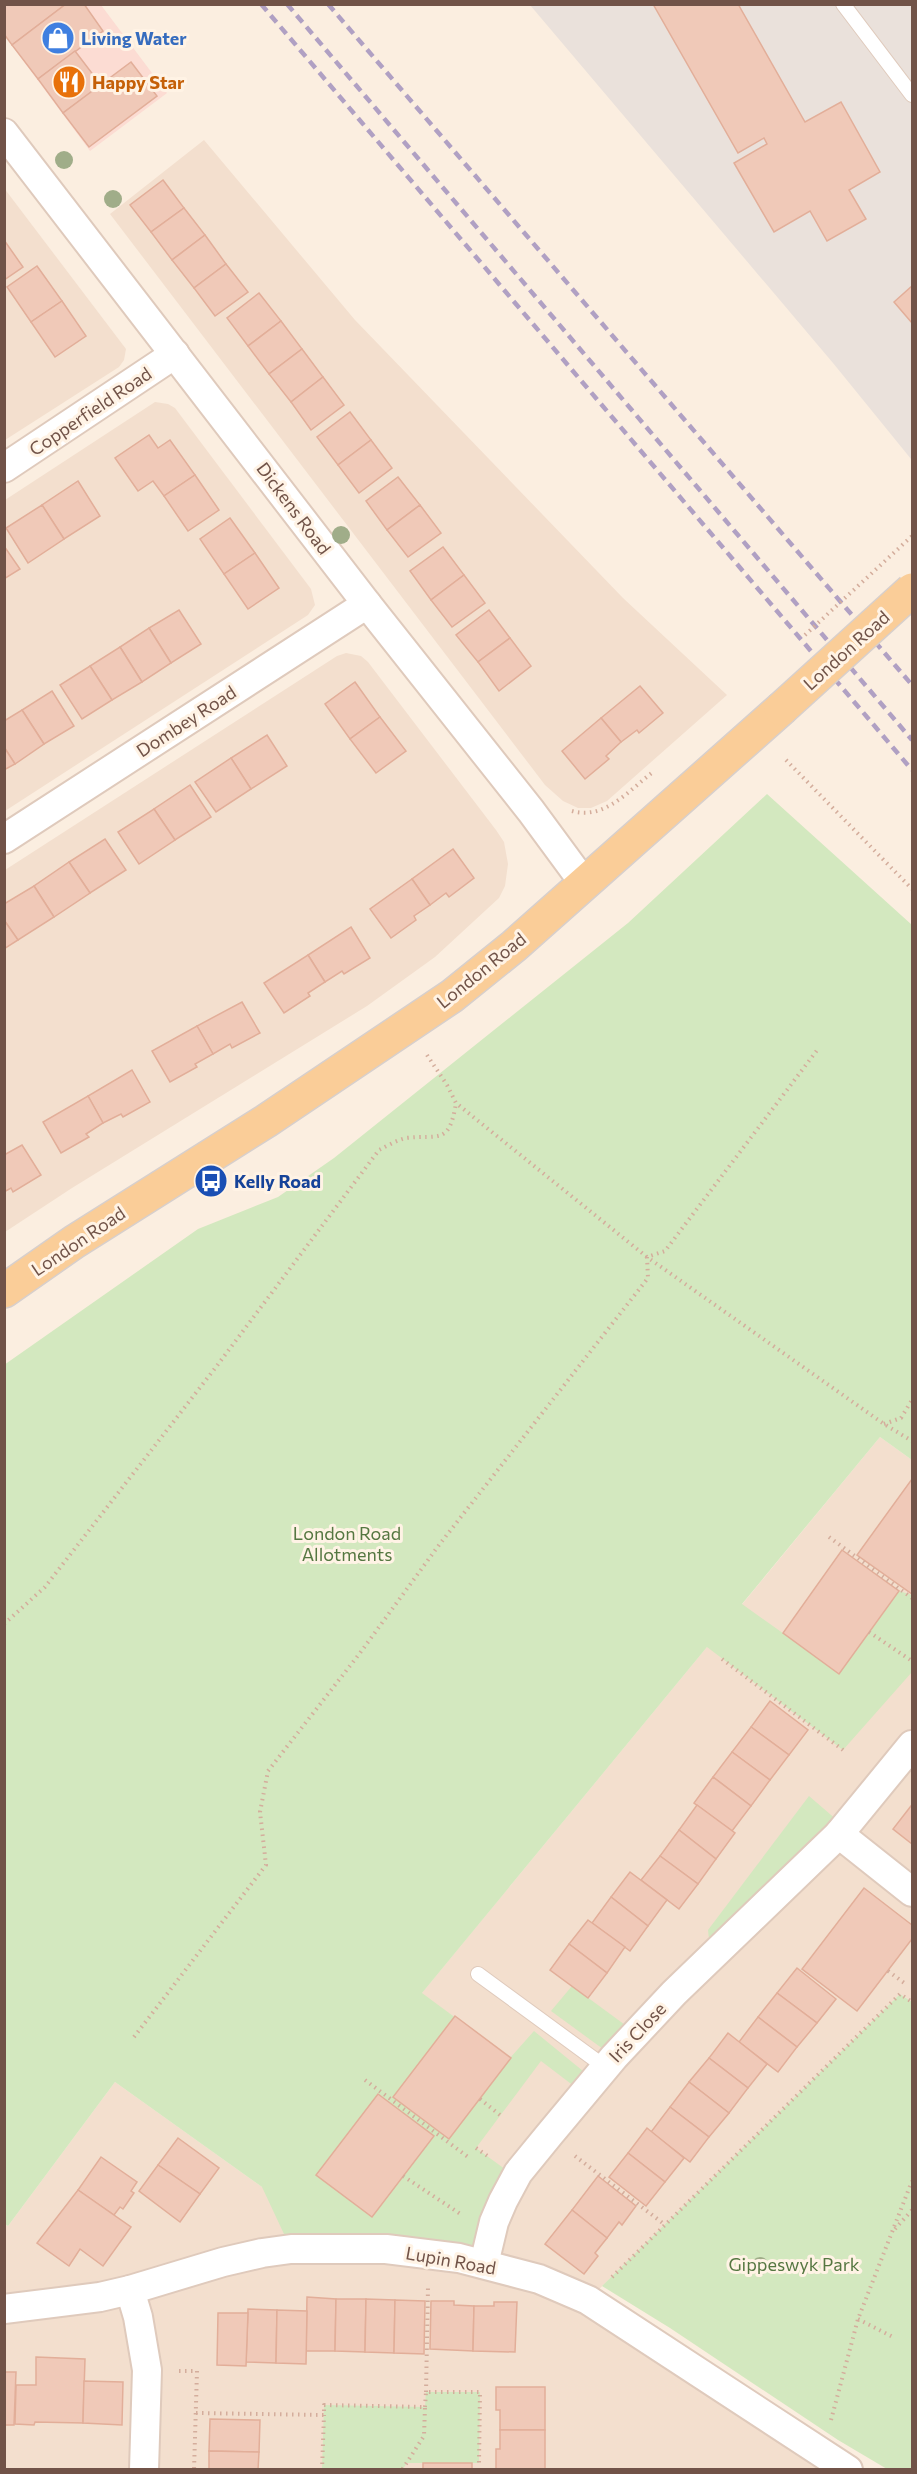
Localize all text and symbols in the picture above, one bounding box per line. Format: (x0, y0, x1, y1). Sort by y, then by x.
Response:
shop icon: Living Water (40, 20, 76, 56)
place label: Living Water (81, 27, 187, 49)
restaurant icon: Happy Star (51, 64, 87, 100)
place label: Happy Star (92, 71, 185, 93)
street label: Copperfield Road (25, 362, 155, 460)
street label: Dickens Road (252, 458, 336, 558)
street label: London Road (798, 606, 894, 694)
street label: Dombey Road (132, 681, 240, 761)
street label: London Road (432, 927, 530, 1013)
bus stop icon: Kelly Road (193, 1163, 229, 1199)
place label: Kelly Road (234, 1170, 321, 1192)
street label: London Road (27, 1202, 129, 1280)
park label: London Road Allotments (293, 1522, 401, 1565)
street label: Iris Close (604, 1998, 670, 2066)
street label: Lupin Road (404, 2241, 498, 2279)
park label: Gippeswyk Park (728, 2253, 860, 2275)

